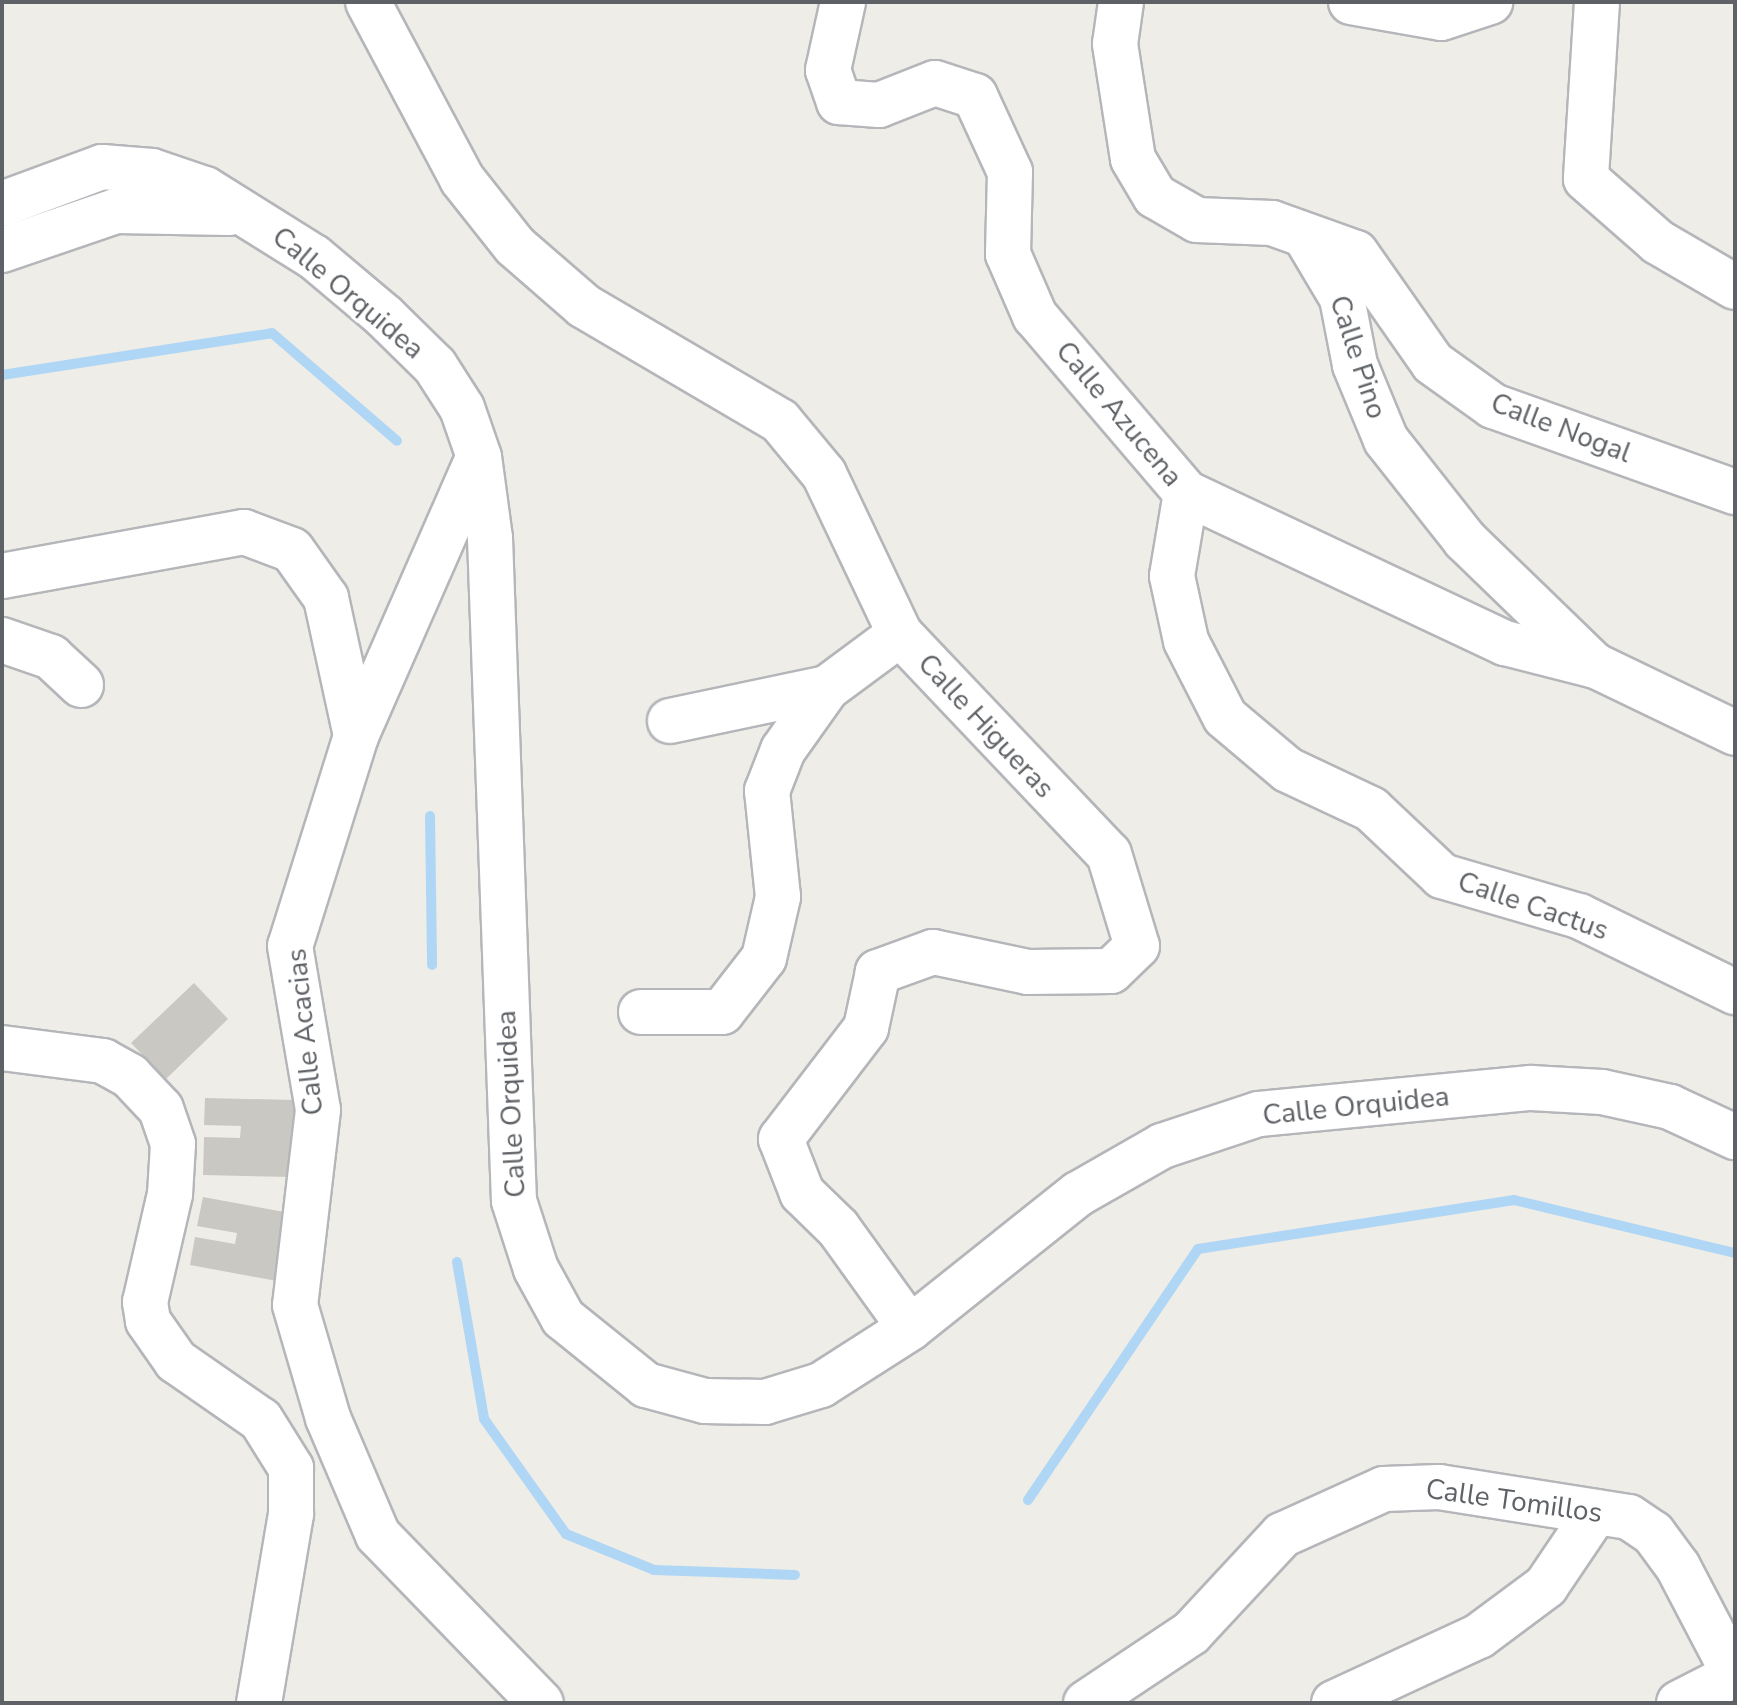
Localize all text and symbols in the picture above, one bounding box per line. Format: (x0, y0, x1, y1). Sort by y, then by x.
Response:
street label: Calle Orquidea (265, 220, 431, 366)
street label: Calle Pino (1322, 291, 1394, 423)
street label: Calle Azucena (1049, 335, 1189, 493)
street label: Calle Nogal (1486, 386, 1636, 470)
street label: Calle Higueras (911, 647, 1061, 805)
street label: Calle Cactus (1453, 865, 1613, 947)
street label: Calle Acacias (280, 947, 330, 1117)
street label: Calle Orquidea (489, 1009, 533, 1199)
street label: Calle Orquidea (1261, 1079, 1451, 1133)
street label: Calle Tomillos (1424, 1472, 1604, 1530)

